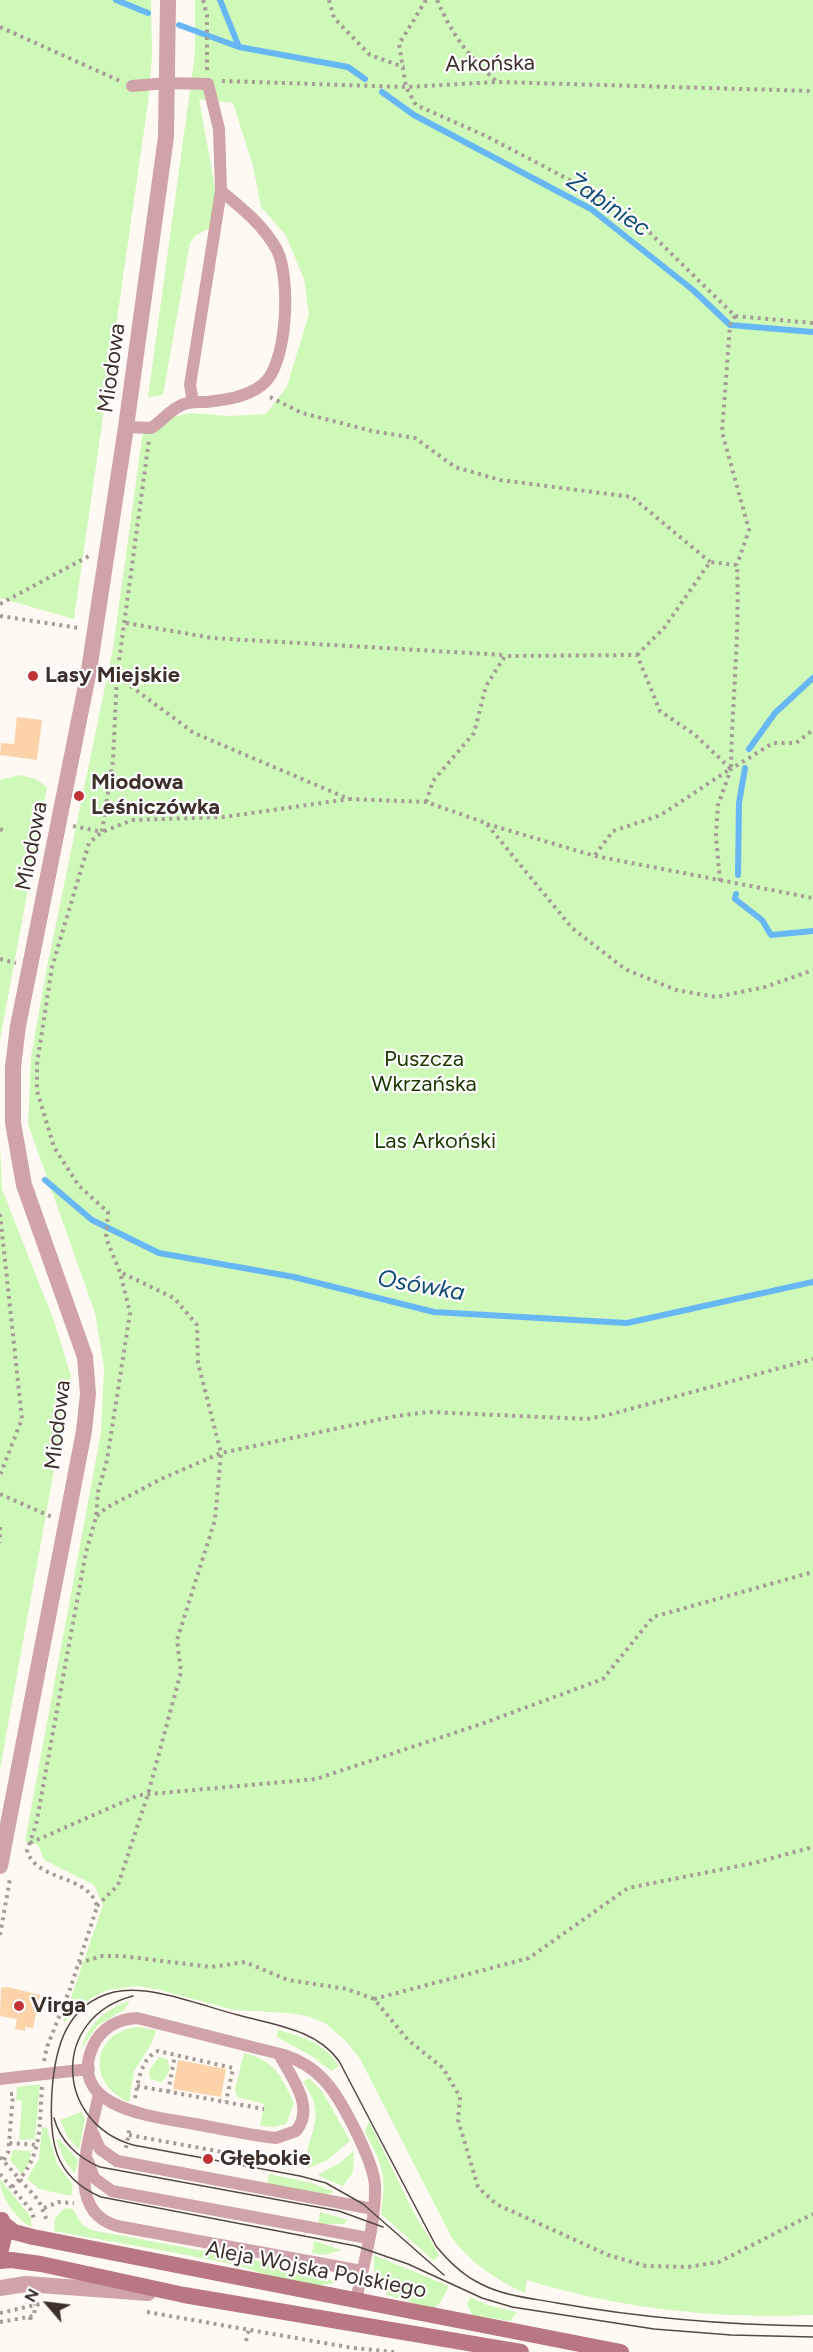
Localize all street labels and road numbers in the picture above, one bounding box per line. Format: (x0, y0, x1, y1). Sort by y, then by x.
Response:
street label: Arkońska (445, 50, 535, 78)
street label: Miodowa (93, 322, 131, 414)
street label: Miodowa (10, 799, 54, 893)
street label: Miodowa (39, 1379, 77, 1471)
street label: Aleja Wojska Polskiego (203, 2236, 429, 2304)

